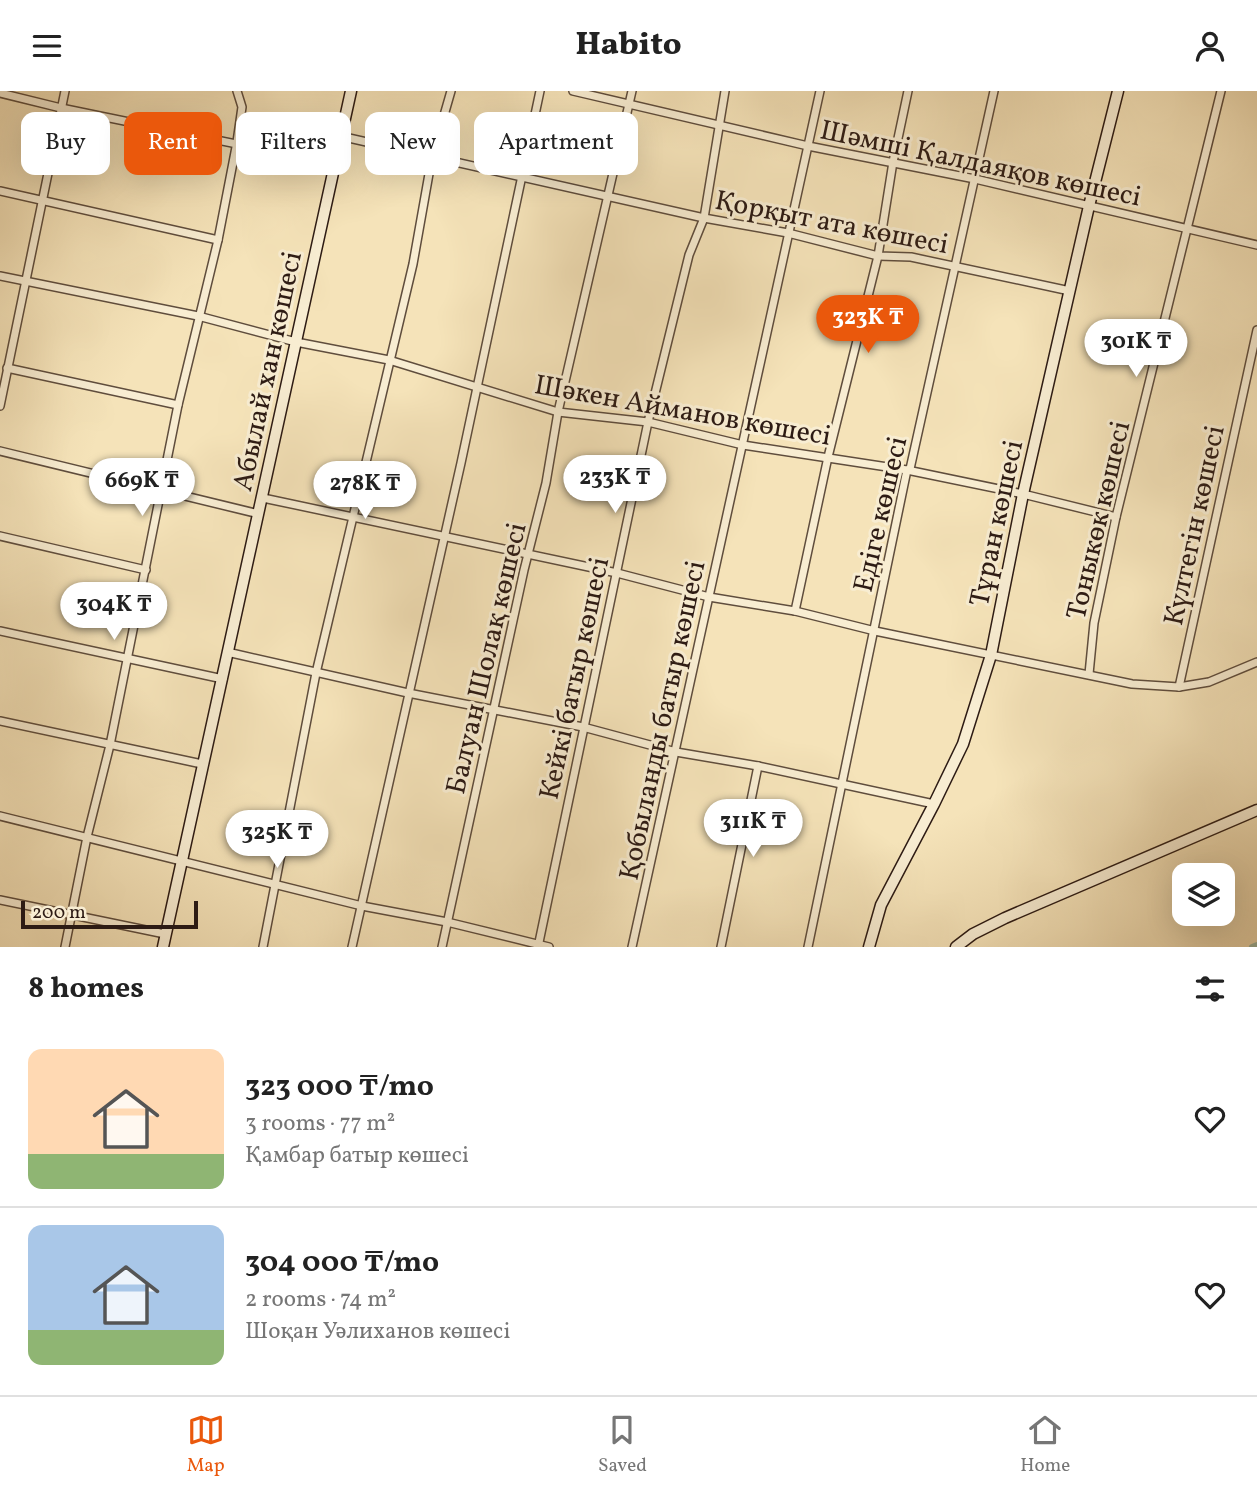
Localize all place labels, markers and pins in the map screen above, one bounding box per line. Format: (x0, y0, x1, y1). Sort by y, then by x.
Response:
pin: 323K ₸ (811, 295, 925, 355)
pin: 301K ₸ (1079, 320, 1193, 379)
pin: 233K ₸ (558, 455, 672, 515)
pin: 669K ₸ (85, 459, 199, 518)
pin: 278K ₸ (308, 461, 422, 521)
pin: 304K ₸ (57, 582, 171, 642)
pin: 311K ₸ (696, 799, 810, 859)
pin: 325K ₸ (220, 811, 334, 870)

